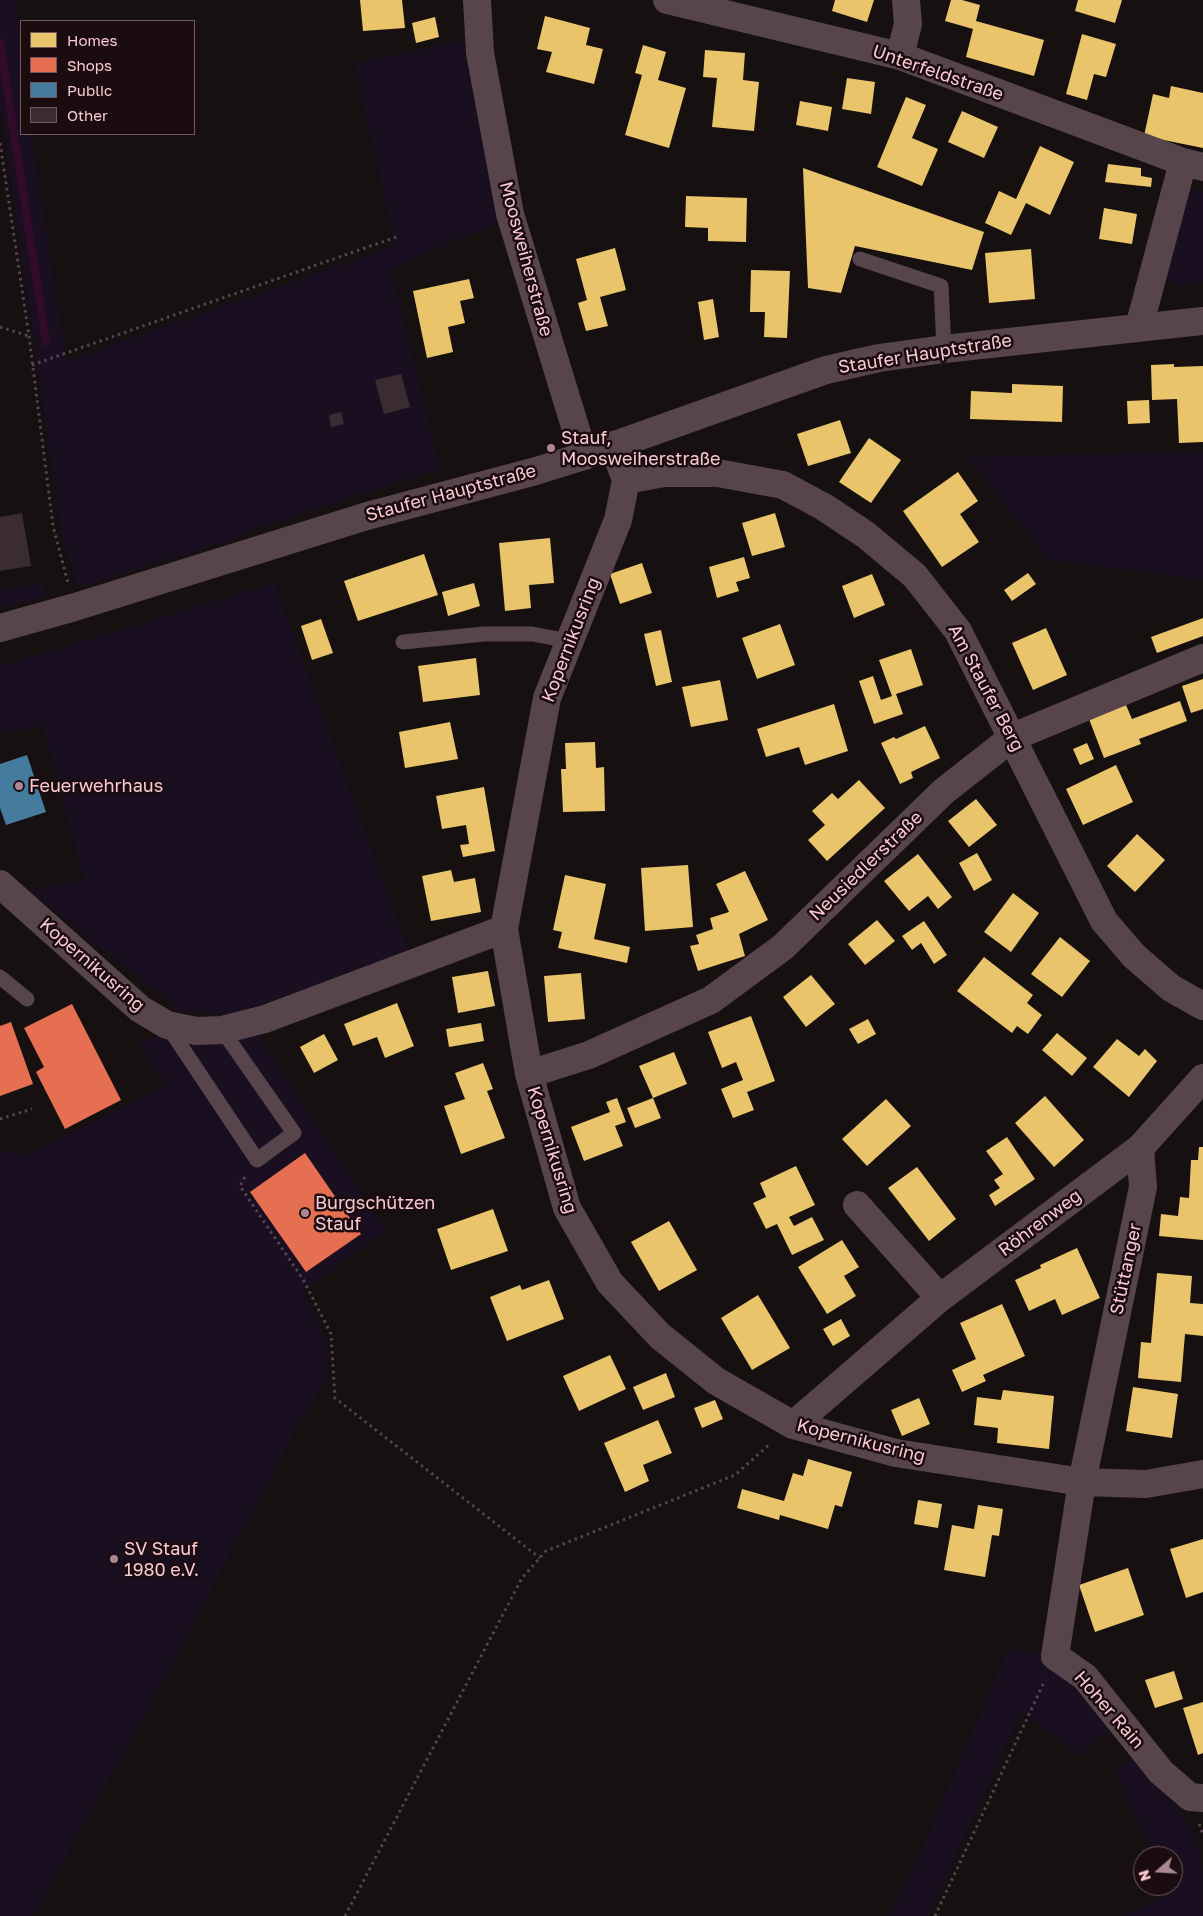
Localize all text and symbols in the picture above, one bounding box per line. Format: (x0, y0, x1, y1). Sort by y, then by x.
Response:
legend (20, 20, 195, 135)
text: Homes (67, 31, 117, 49)
street label: Unterfeldstraße (870, 40, 1006, 106)
text: Shops (67, 56, 112, 74)
text: Public (67, 81, 112, 99)
text: Other (67, 106, 108, 124)
street label: Moosweiherstraße (495, 179, 557, 339)
street label: Staufer Hauptstraße (837, 330, 1013, 378)
place label: Stauf, Moosweiherstraße (561, 427, 720, 469)
marker: Stauf, Moosweiherstraße (545, 442, 557, 454)
street label: Staufer Hauptstraße (363, 460, 539, 526)
street label: Kopernikusring (537, 575, 605, 705)
street label: Am Staufer Berg (943, 621, 1029, 755)
place label: Feuerwehrhaus (29, 775, 163, 797)
marker: Feuerwehrhaus (13, 780, 25, 792)
street label: Neusiedlerstraße (805, 807, 927, 925)
street label: Kopernikusring (35, 914, 149, 1016)
street label: Kopernikusring (522, 1084, 582, 1216)
street label: Röhrenweg (994, 1185, 1086, 1261)
place label: Burgschützen Stauf (315, 1192, 435, 1234)
marker: Burgschützen Stauf (299, 1207, 311, 1219)
street label: Stüttanger (1106, 1221, 1146, 1317)
street label: Kopernikusring (794, 1415, 928, 1467)
place label: SV Stauf 1980 e.V. (124, 1538, 199, 1580)
marker: SV Stauf 1980 e.V. (108, 1553, 120, 1565)
street label: Hoher Rain (1069, 1667, 1149, 1753)
north arrow (1133, 1846, 1183, 1896)
text: N (1135, 1868, 1154, 1884)

